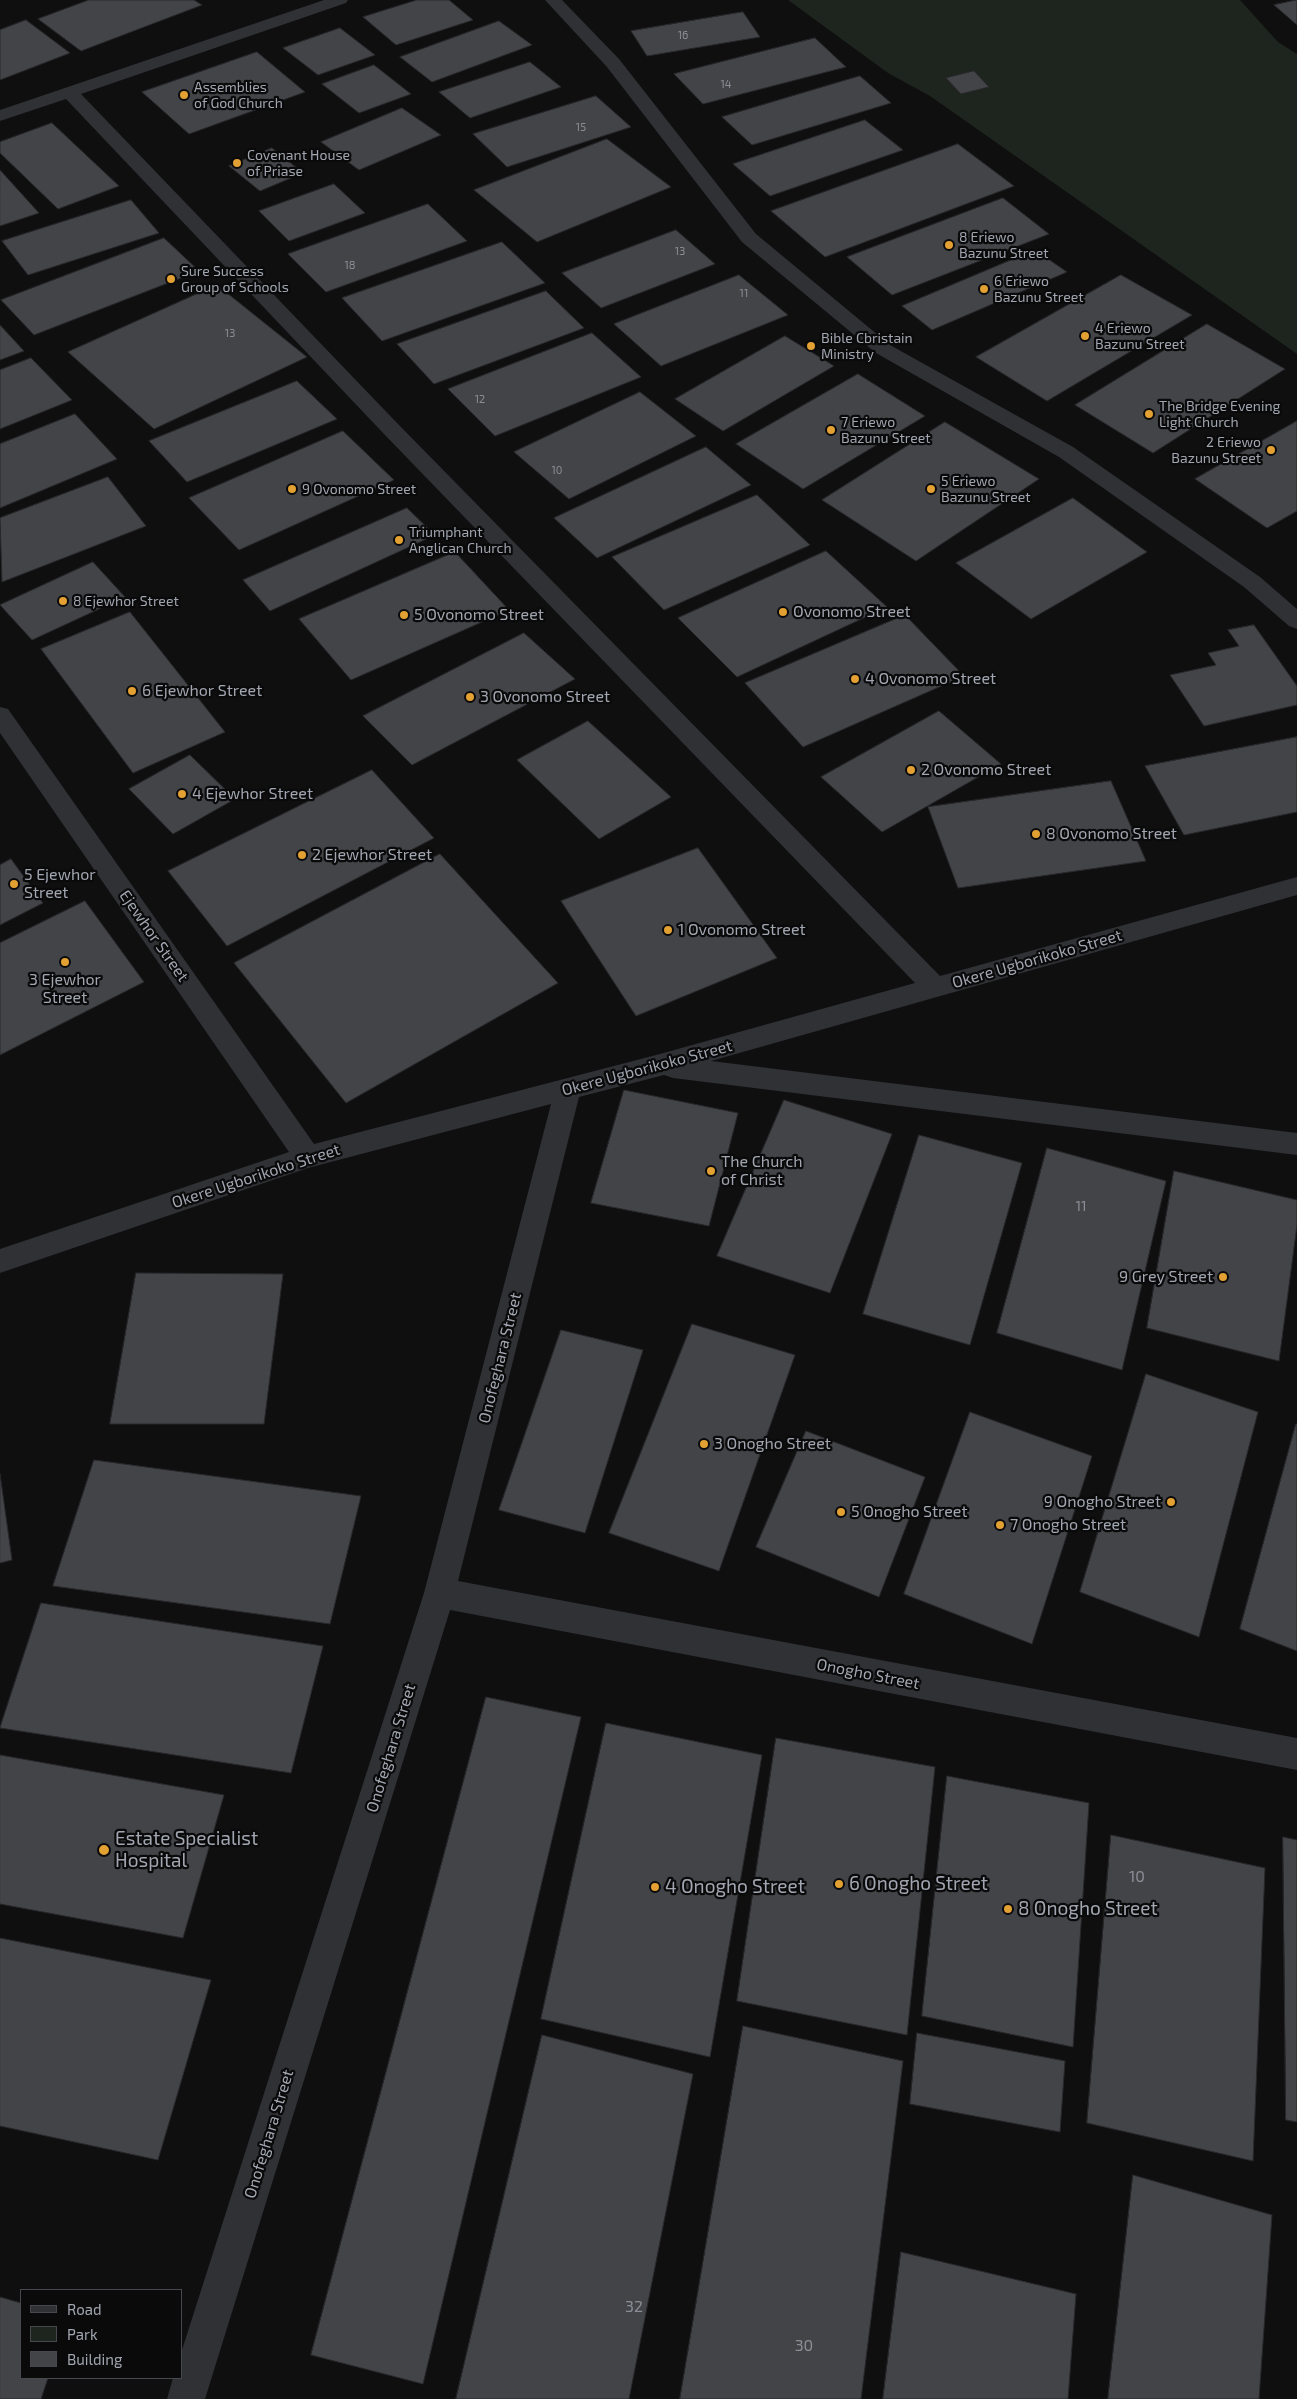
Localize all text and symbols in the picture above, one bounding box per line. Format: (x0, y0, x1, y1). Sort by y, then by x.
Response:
house number: 16 (678, 28, 688, 42)
house number: 14 (720, 77, 732, 91)
place label: Assemblies of God Church (194, 79, 283, 111)
marker: Assemblies of God Church (178, 89, 190, 101)
house number: 15 (576, 120, 586, 134)
place label: Covenant House of Priase (247, 147, 350, 180)
marker: Covenant House of Priase (231, 157, 243, 169)
place label: 8 Eriewo Bazunu Street (959, 229, 1049, 262)
marker: 8 Eriewo Bazunu Street (943, 239, 955, 251)
house number: 13 (675, 244, 685, 258)
house number: 18 (344, 258, 356, 272)
place label: Sure Success Group of Schools (181, 263, 289, 296)
marker: Sure Success Group of Schools (165, 273, 177, 285)
place label: 6 Eriewo Bazunu Street (994, 273, 1084, 306)
marker: 6 Eriewo Bazunu Street (978, 283, 990, 295)
house number: 11 (740, 286, 748, 300)
place label: 4 Eriewo Bazunu Street (1095, 320, 1185, 352)
house number: 13 (225, 326, 235, 340)
place label: Bible Cbristain Ministry (821, 330, 913, 362)
marker: 4 Eriewo Bazunu Street (1079, 330, 1091, 342)
marker: Bible Cbristain Ministry (805, 340, 817, 352)
house number: 12 (475, 392, 485, 406)
place label: The Bridge Evening Light Church (1159, 398, 1280, 431)
marker: The Bridge Evening Light Church (1143, 408, 1155, 420)
place label: 7 Eriewo Bazunu Street (841, 414, 931, 447)
marker: 7 Eriewo Bazunu Street (825, 424, 837, 436)
place label: 2 Eriewo Bazunu Street (1171, 434, 1261, 467)
marker: 2 Eriewo Bazunu Street (1265, 444, 1277, 456)
house number: 10 (551, 463, 563, 477)
place label: 5 Eriewo Bazunu Street (941, 473, 1031, 506)
place label: 9 Ovonomo Street (302, 481, 416, 497)
marker: 9 Ovonomo Street (286, 483, 298, 495)
marker: 5 Eriewo Bazunu Street (925, 483, 937, 495)
place label: Triumphant Anglican Church (409, 524, 512, 556)
marker: Triumphant Anglican Church (393, 534, 405, 546)
place label: 8 Ejewhor Street (73, 593, 179, 609)
marker: 8 Ejewhor Street (57, 595, 69, 607)
place label: Ovonomo Street (793, 602, 911, 622)
place label: 5 Ovonomo Street (414, 605, 544, 625)
marker: Ovonomo Street (777, 606, 789, 618)
marker: 5 Ovonomo Street (398, 609, 410, 621)
place label: 4 Ovonomo Street (865, 669, 996, 689)
marker: 4 Ovonomo Street (849, 673, 861, 685)
place label: 6 Ejewhor Street (142, 681, 262, 701)
marker: 6 Ejewhor Street (126, 685, 138, 697)
place label: 3 Ovonomo Street (480, 687, 610, 707)
marker: 3 Ovonomo Street (464, 691, 476, 703)
place label: 2 Ovonomo Street (921, 760, 1051, 780)
marker: 2 Ovonomo Street (905, 764, 917, 776)
place label: 4 Ejewhor Street (192, 784, 313, 804)
marker: 4 Ejewhor Street (176, 788, 188, 800)
place label: 8 Ovonomo Street (1046, 824, 1177, 844)
marker: 8 Ovonomo Street (1030, 828, 1042, 840)
place label: 2 Ejewhor Street (312, 845, 432, 865)
marker: 2 Ejewhor Street (296, 849, 308, 861)
place label: 5 Ejewhor Street (24, 865, 96, 903)
marker: 5 Ejewhor Street (8, 878, 20, 890)
street label: Ejewhor Street (115, 886, 193, 986)
place label: 1 Ovonomo Street (678, 920, 806, 940)
marker: 1 Ovonomo Street (662, 924, 674, 936)
street label: Okere Ugborikoko Street (950, 926, 1124, 992)
marker: 3 Ejewhor Street (59, 956, 71, 968)
place label: 3 Ejewhor Street (29, 970, 101, 1008)
street label: Okere Ugborikoko Street (560, 1036, 734, 1100)
street label: Okere Ugborikoko Street (170, 1140, 342, 1212)
place label: The Church of Christ (721, 1152, 803, 1190)
marker: The Church of Christ (705, 1165, 717, 1177)
house number: 11 (1075, 1198, 1087, 1214)
place label: 9 Grey Street (1119, 1267, 1213, 1287)
marker: 9 Grey Street (1217, 1271, 1229, 1283)
street label: Onofeghara Street (474, 1291, 526, 1425)
place label: 3 Onogho Street (714, 1434, 831, 1454)
marker: 3 Onogho Street (698, 1438, 710, 1450)
place label: 9 Onogho Street (1044, 1492, 1161, 1512)
marker: 9 Onogho Street (1165, 1496, 1177, 1508)
place label: 5 Onogho Street (851, 1502, 968, 1522)
marker: 5 Onogho Street (835, 1506, 847, 1518)
place label: 7 Onogho Street (1010, 1515, 1126, 1535)
marker: 7 Onogho Street (994, 1519, 1006, 1531)
street label: Onogho Street (815, 1655, 921, 1693)
street label: Onofeghara Street (362, 1681, 420, 1815)
place label: Estate Specialist Hospital (115, 1828, 258, 1872)
marker: Estate Specialist Hospital (97, 1843, 111, 1857)
house number: 10 (1129, 1867, 1145, 1887)
place label: 6 Onogho Street (849, 1873, 988, 1895)
place label: 4 Onogho Street (665, 1876, 805, 1898)
marker: 6 Onogho Street (833, 1878, 845, 1890)
marker: 4 Onogho Street (649, 1881, 661, 1893)
place label: 8 Onogho Street (1018, 1898, 1158, 1920)
marker: 8 Onogho Street (1002, 1903, 1014, 1915)
street label: Onofeghara Street (240, 2067, 298, 2201)
legend (20, 2289, 182, 2379)
house number: 32 (625, 2297, 643, 2317)
text: Road (67, 2300, 102, 2318)
text: Park (67, 2325, 98, 2343)
house number: 30 (795, 2336, 813, 2356)
text: Building (67, 2350, 122, 2368)

